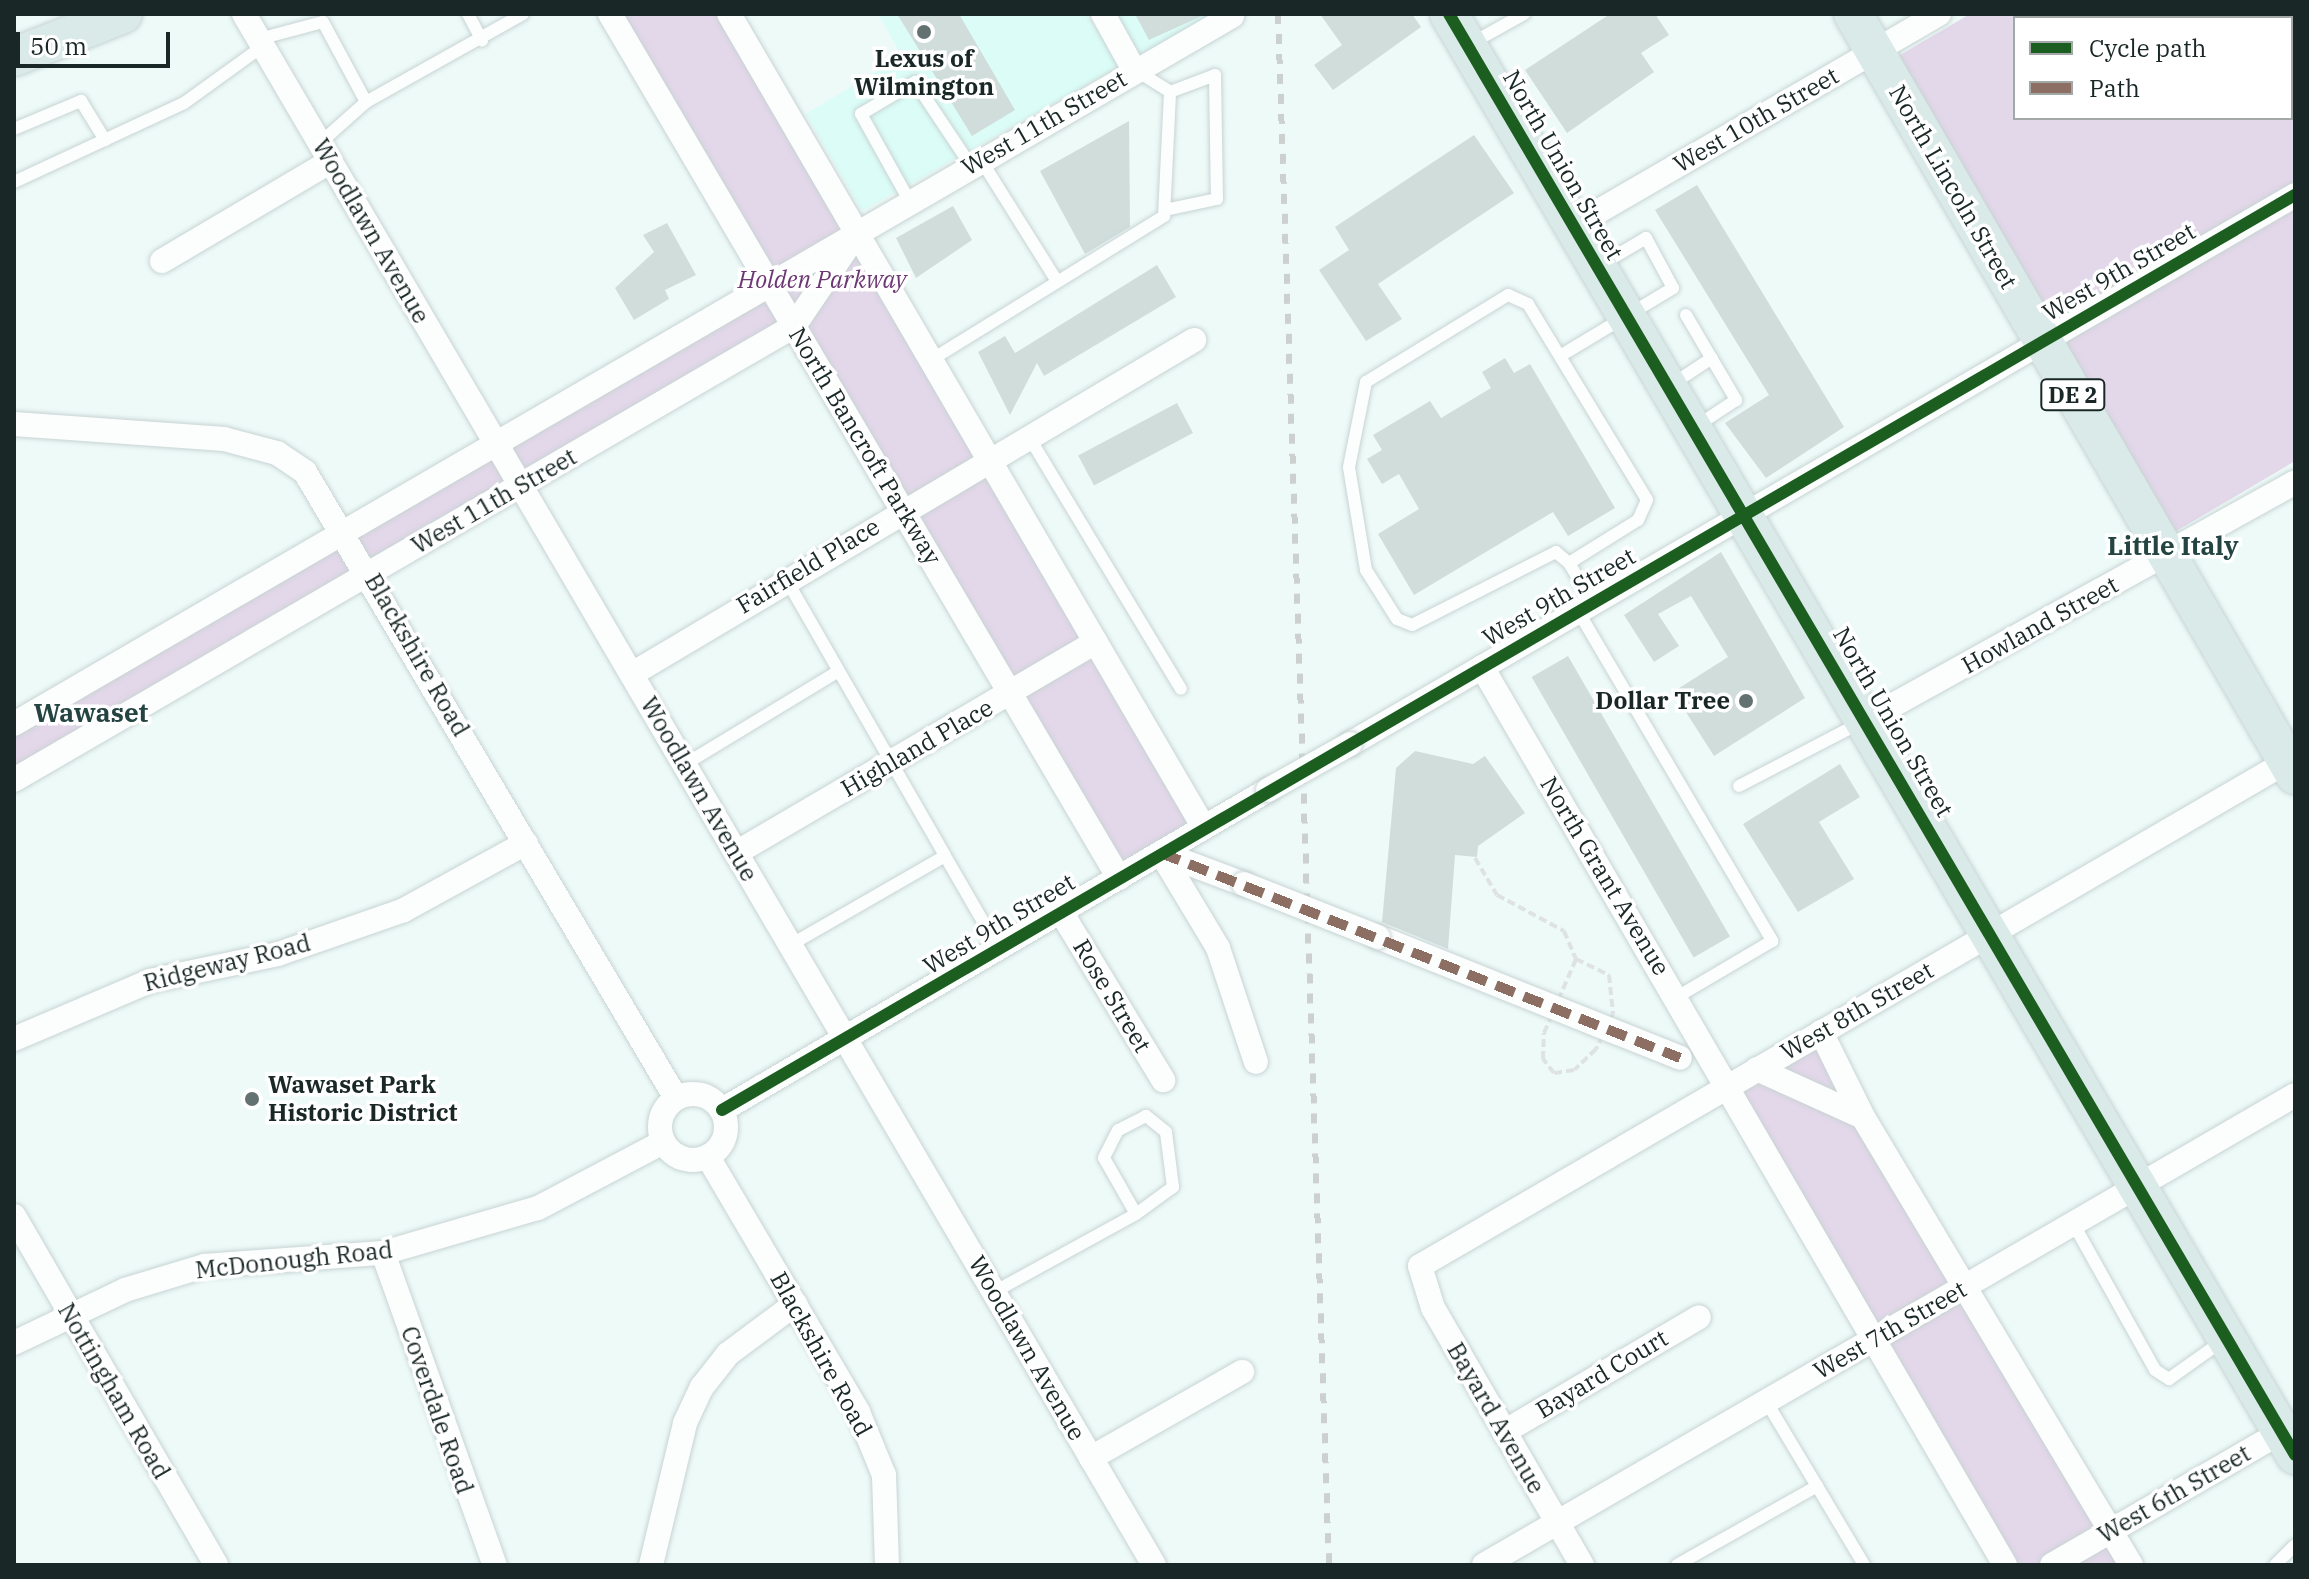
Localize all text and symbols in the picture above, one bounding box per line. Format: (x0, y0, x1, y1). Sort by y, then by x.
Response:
scale bar (20, 16, 174, 66)
legend (2013, 16, 2293, 120)
marker: Lexus of Wilmington (915, 23, 933, 41)
text: 50 m (30, 30, 87, 62)
text: Cycle path (2089, 32, 2206, 64)
place label: Lexus of Wilmington (854, 45, 994, 101)
street label: West 10th Street (1668, 61, 1844, 179)
street label: West 11th Street (956, 64, 1132, 182)
street label: North Union Street (1497, 65, 1629, 265)
text: Path (2089, 72, 2140, 104)
street label: North Lincoln Street (1883, 80, 2023, 294)
street label: Woodlawn Avenue (306, 134, 436, 328)
street label: West 9th Street (2038, 217, 2200, 327)
park label: Holden Parkway (738, 266, 906, 294)
street label: North Bancroft Parkway (783, 322, 947, 570)
road number: DE 2 (2039, 377, 2107, 413)
street label: West 11th Street (406, 442, 582, 560)
street label: Fairfield Place (731, 512, 885, 620)
district label: Little Italy (2107, 530, 2239, 562)
street label: West 9th Street (1478, 542, 1640, 652)
street label: Blackshire Road (359, 568, 475, 742)
street label: Howland Street (1957, 570, 2123, 680)
street label: North Union Street (1827, 622, 1959, 822)
place label: Dollar Tree (1595, 687, 1730, 715)
street label: Woodlawn Avenue (634, 692, 764, 886)
marker: Dollar Tree (1737, 692, 1755, 710)
street label: Highland Place (836, 693, 998, 803)
district label: Wawaset (34, 697, 148, 729)
street label: North Grant Avenue (1534, 771, 1676, 981)
street label: West 9th Street (918, 868, 1080, 980)
street label: Ridgeway Road (141, 928, 313, 998)
street label: Rose Street (1067, 934, 1157, 1058)
street label: West 8th Street (1776, 956, 1938, 1066)
place label: Wawaset Park Historic District (268, 1071, 458, 1127)
marker: Wawaset Park Historic District (243, 1090, 261, 1108)
street label: McDonough Road (194, 1235, 394, 1285)
street label: Woodlawn Avenue (962, 1251, 1092, 1445)
street label: Blackshire Road (764, 1267, 878, 1441)
street label: West 7th Street (1809, 1275, 1971, 1385)
street label: Nottingham Road (52, 1298, 176, 1484)
street label: Coverdale Road (395, 1322, 479, 1498)
street label: Bayard Court (1531, 1323, 1673, 1425)
street label: Bayard Avenue (1441, 1337, 1551, 1499)
street label: West 6th Street (2093, 1439, 2255, 1549)

